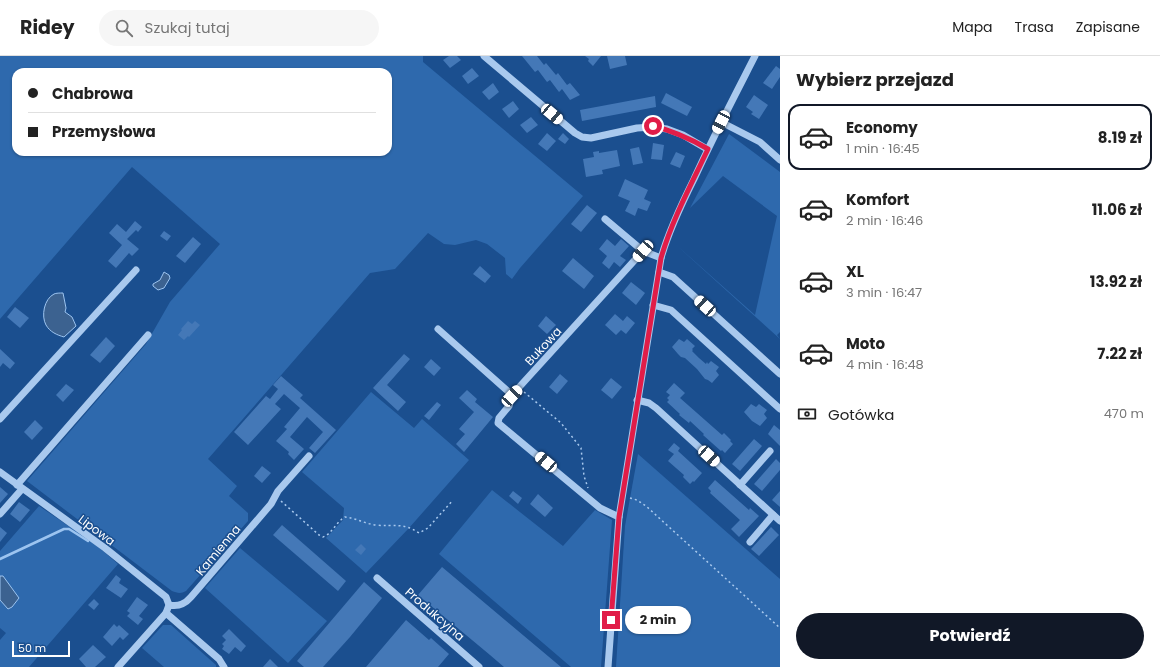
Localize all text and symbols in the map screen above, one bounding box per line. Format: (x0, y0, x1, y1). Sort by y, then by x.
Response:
search box (99, 10, 379, 46)
text: Ridey (20, 14, 75, 41)
icon: search (113, 17, 135, 39)
text: Szukaj tutaj (145, 17, 230, 38)
text: Mapa (952, 17, 993, 37)
text: Trasa (1015, 17, 1054, 37)
text: Zapisane (1076, 17, 1140, 37)
text: Wybierz przejazd (796, 67, 954, 92)
text: Chabrowa (52, 83, 133, 104)
car (539, 102, 565, 126)
car (710, 109, 732, 135)
route start (644, 117, 662, 135)
text: Economy (846, 117, 918, 138)
icon: car (798, 119, 834, 155)
text: Przemysłowa (52, 121, 156, 142)
text: 8.19 zł (1098, 127, 1142, 148)
text: 1 min · 16:45 (846, 139, 920, 158)
text: Komfort (846, 189, 909, 210)
icon: car (798, 191, 834, 227)
text: 11.06 zł (1092, 199, 1142, 220)
text: 2 min · 16:46 (846, 211, 923, 230)
car (631, 238, 655, 264)
text: XL (846, 261, 864, 282)
icon: car (798, 263, 834, 299)
text: 13.92 zł (1090, 271, 1142, 292)
text: 3 min · 16:47 (846, 283, 922, 302)
car (692, 294, 718, 318)
street label: Bukowa (521, 323, 565, 369)
text: Moto (846, 333, 885, 354)
icon: car (798, 335, 834, 371)
text: 7.22 zł (1097, 343, 1142, 364)
text: 4 min · 16:48 (846, 355, 924, 374)
car (499, 383, 525, 409)
icon: cash (796, 403, 818, 425)
text: Gotówka (828, 404, 895, 425)
text: 470 m (1104, 404, 1144, 423)
car (696, 444, 722, 468)
car (533, 450, 559, 474)
street label: Lipowa (75, 511, 119, 549)
street label: Kamienna (192, 521, 244, 579)
street label: Produkcyjna (402, 583, 468, 645)
callout: 2 min (625, 606, 691, 634)
text: 2 min (640, 610, 676, 629)
route end (602, 611, 620, 629)
button: Potwierdź (796, 613, 1144, 659)
scale bar (12, 639, 70, 658)
text: 50 m (18, 640, 46, 656)

